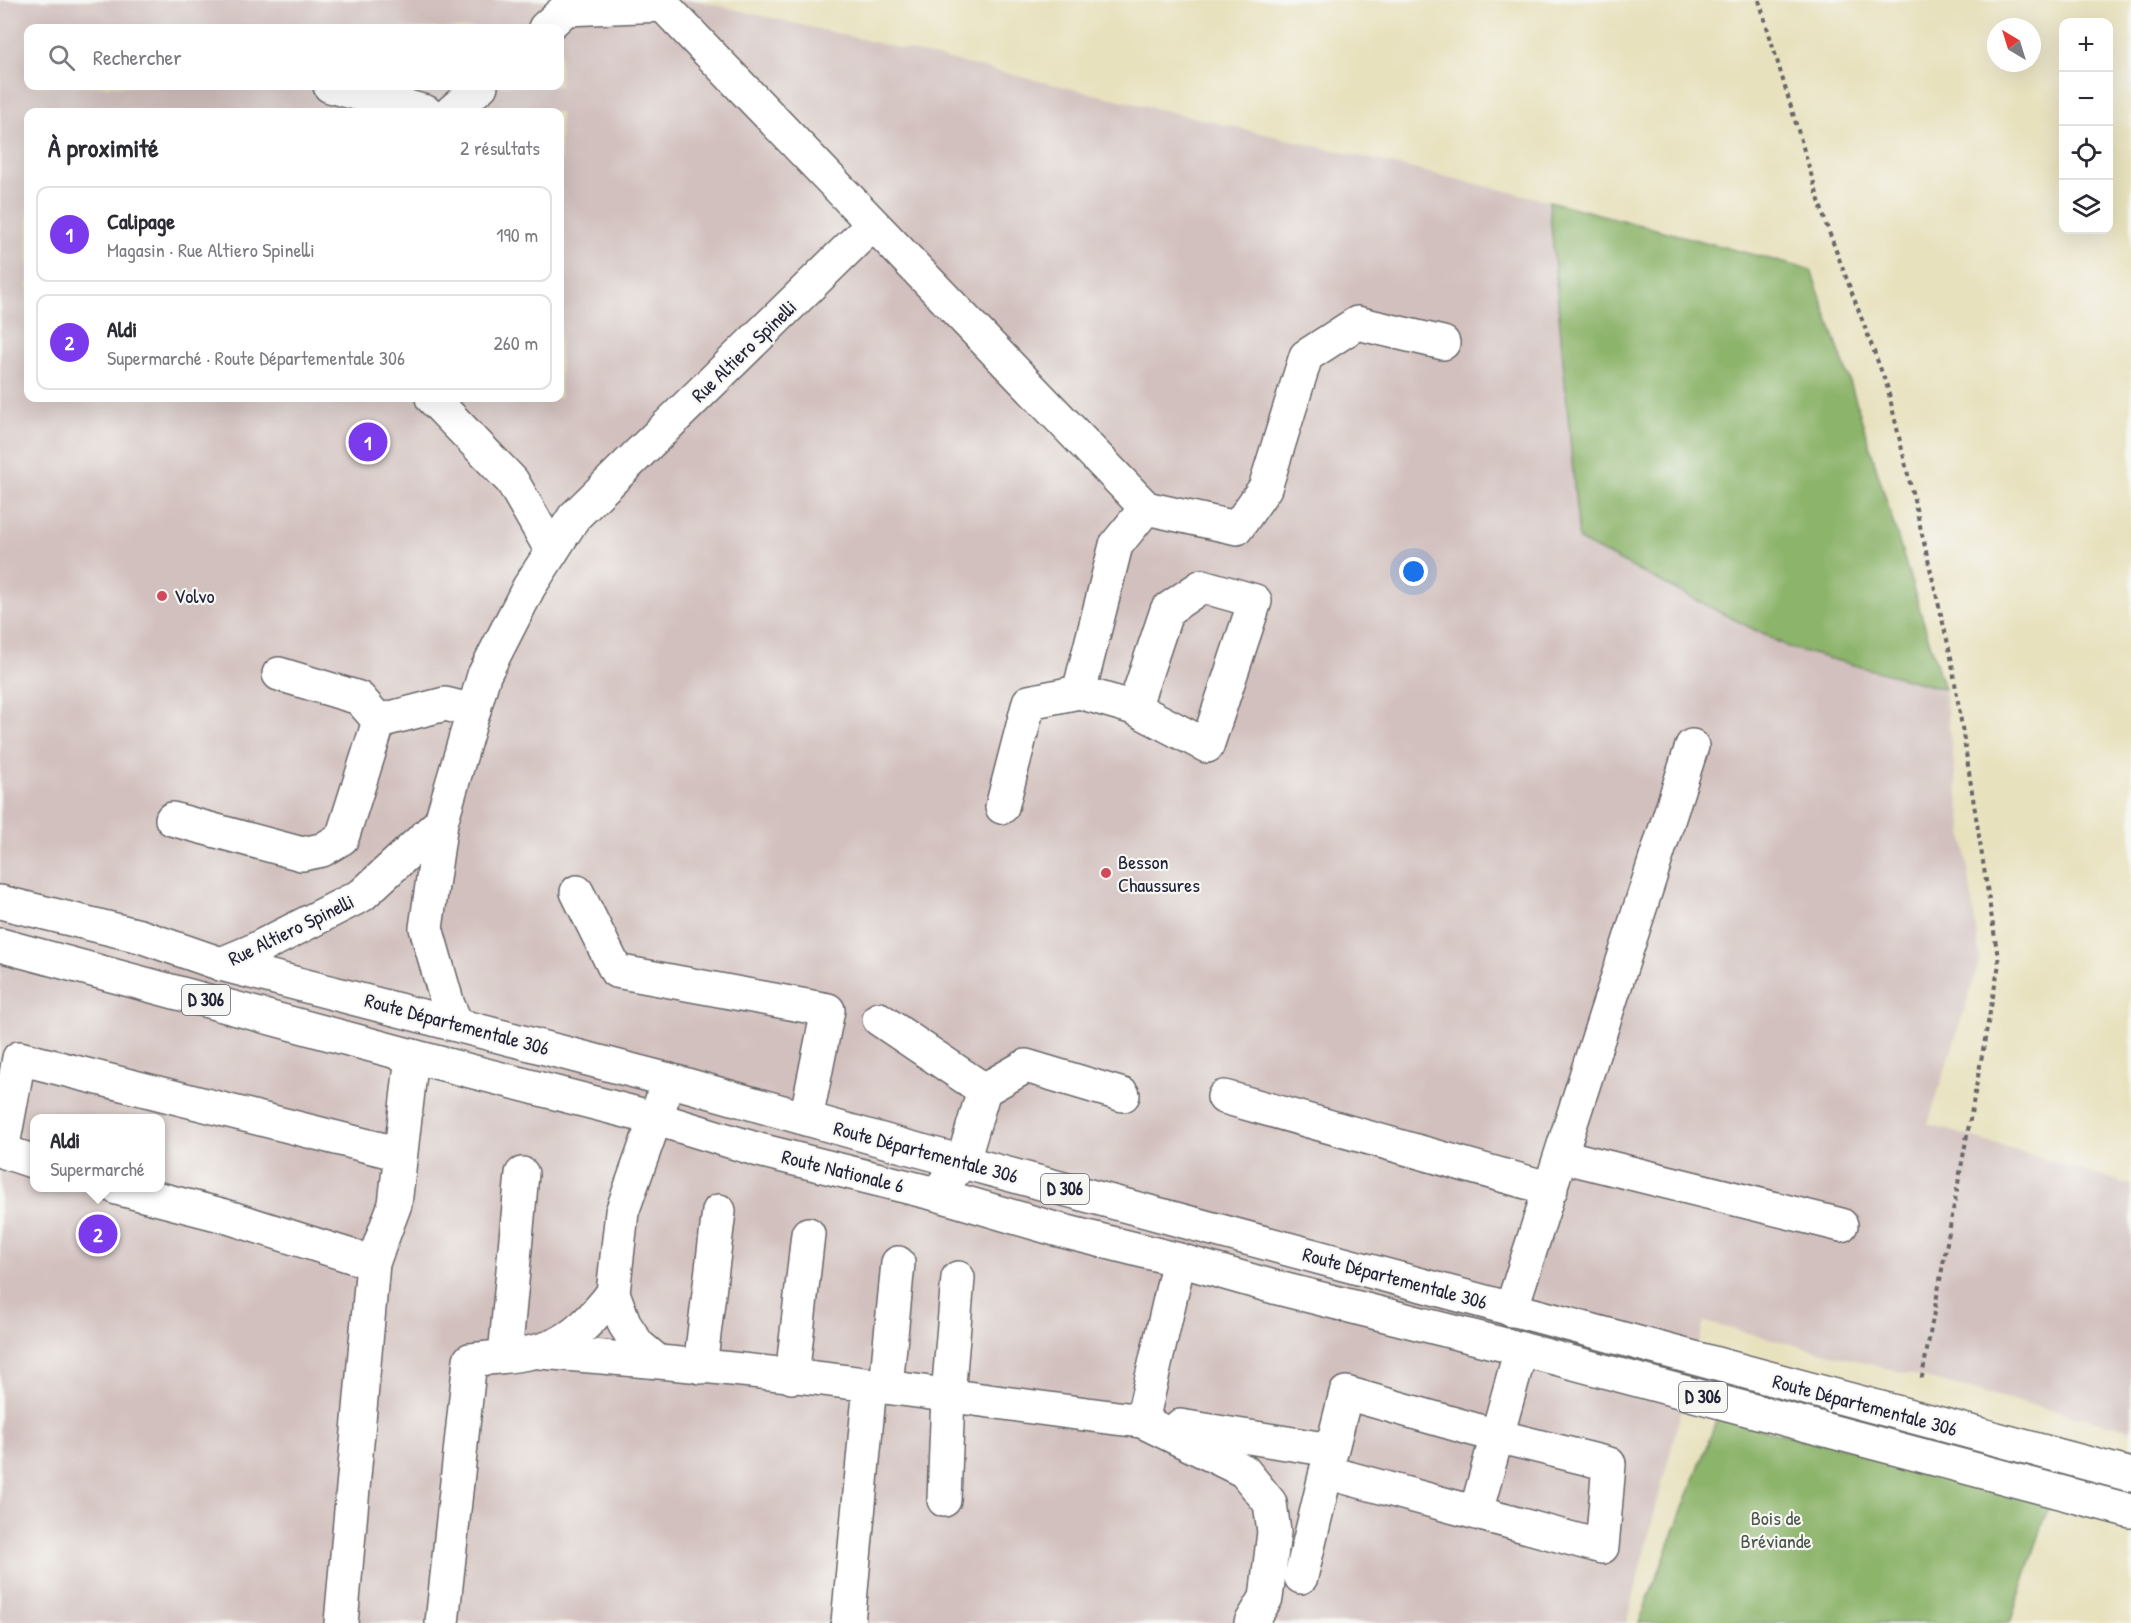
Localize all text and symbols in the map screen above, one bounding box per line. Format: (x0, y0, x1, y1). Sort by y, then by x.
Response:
north arrow (1987, 18, 2041, 72)
map controls (2059, 18, 2113, 234)
button: + (2059, 18, 2113, 72)
search box (24, 24, 564, 90)
icon: search (45, 41, 78, 74)
text: Rechercher (93, 42, 182, 72)
button: − (2059, 72, 2113, 126)
button: locate (2059, 126, 2113, 180)
text: À proximité (48, 130, 159, 165)
text: 2 résultats (460, 134, 540, 161)
button: layers (2059, 180, 2113, 234)
text: Calipage (107, 206, 175, 236)
text: 1 (66, 221, 73, 248)
text: 190 m (496, 221, 538, 248)
text: Magasin · Rue Altiero Spinelli (107, 236, 315, 263)
street label: Rue Altiero Spinelli (685, 293, 802, 408)
text: Aldi (107, 314, 137, 344)
text: 2 (65, 329, 74, 356)
text: 260 m (494, 329, 538, 356)
text: Supermarché · Route Départementale 306 (107, 344, 405, 371)
pin: 1 (348, 420, 388, 464)
your location (1399, 557, 1428, 586)
place label: Volvo (174, 582, 215, 609)
marker: Volvo (155, 589, 169, 603)
place label: Besson Chaussures (1118, 848, 1200, 898)
marker: Besson Chaussures (1099, 866, 1113, 880)
street label: Rue Altiero Spinelli (223, 887, 358, 972)
road number: D 306 (182, 985, 230, 1015)
street label: Route Départementale 306 (362, 986, 552, 1061)
popup (30, 1114, 165, 1192)
street label: Route Départementale 306 (831, 1114, 1021, 1189)
text: Aldi (50, 1125, 80, 1155)
street label: Route Nationale 6 (779, 1142, 907, 1199)
text: Supermarché (50, 1155, 145, 1182)
road number: D 306 (1041, 1174, 1089, 1204)
pin: 2 (78, 1212, 118, 1256)
street label: Route Départementale 306 (1300, 1240, 1490, 1315)
street label: Route Départementale 306 (1770, 1367, 1960, 1442)
road number: D 306 (1679, 1382, 1727, 1412)
park label: Bois de Bréviande (1741, 1504, 1811, 1554)

